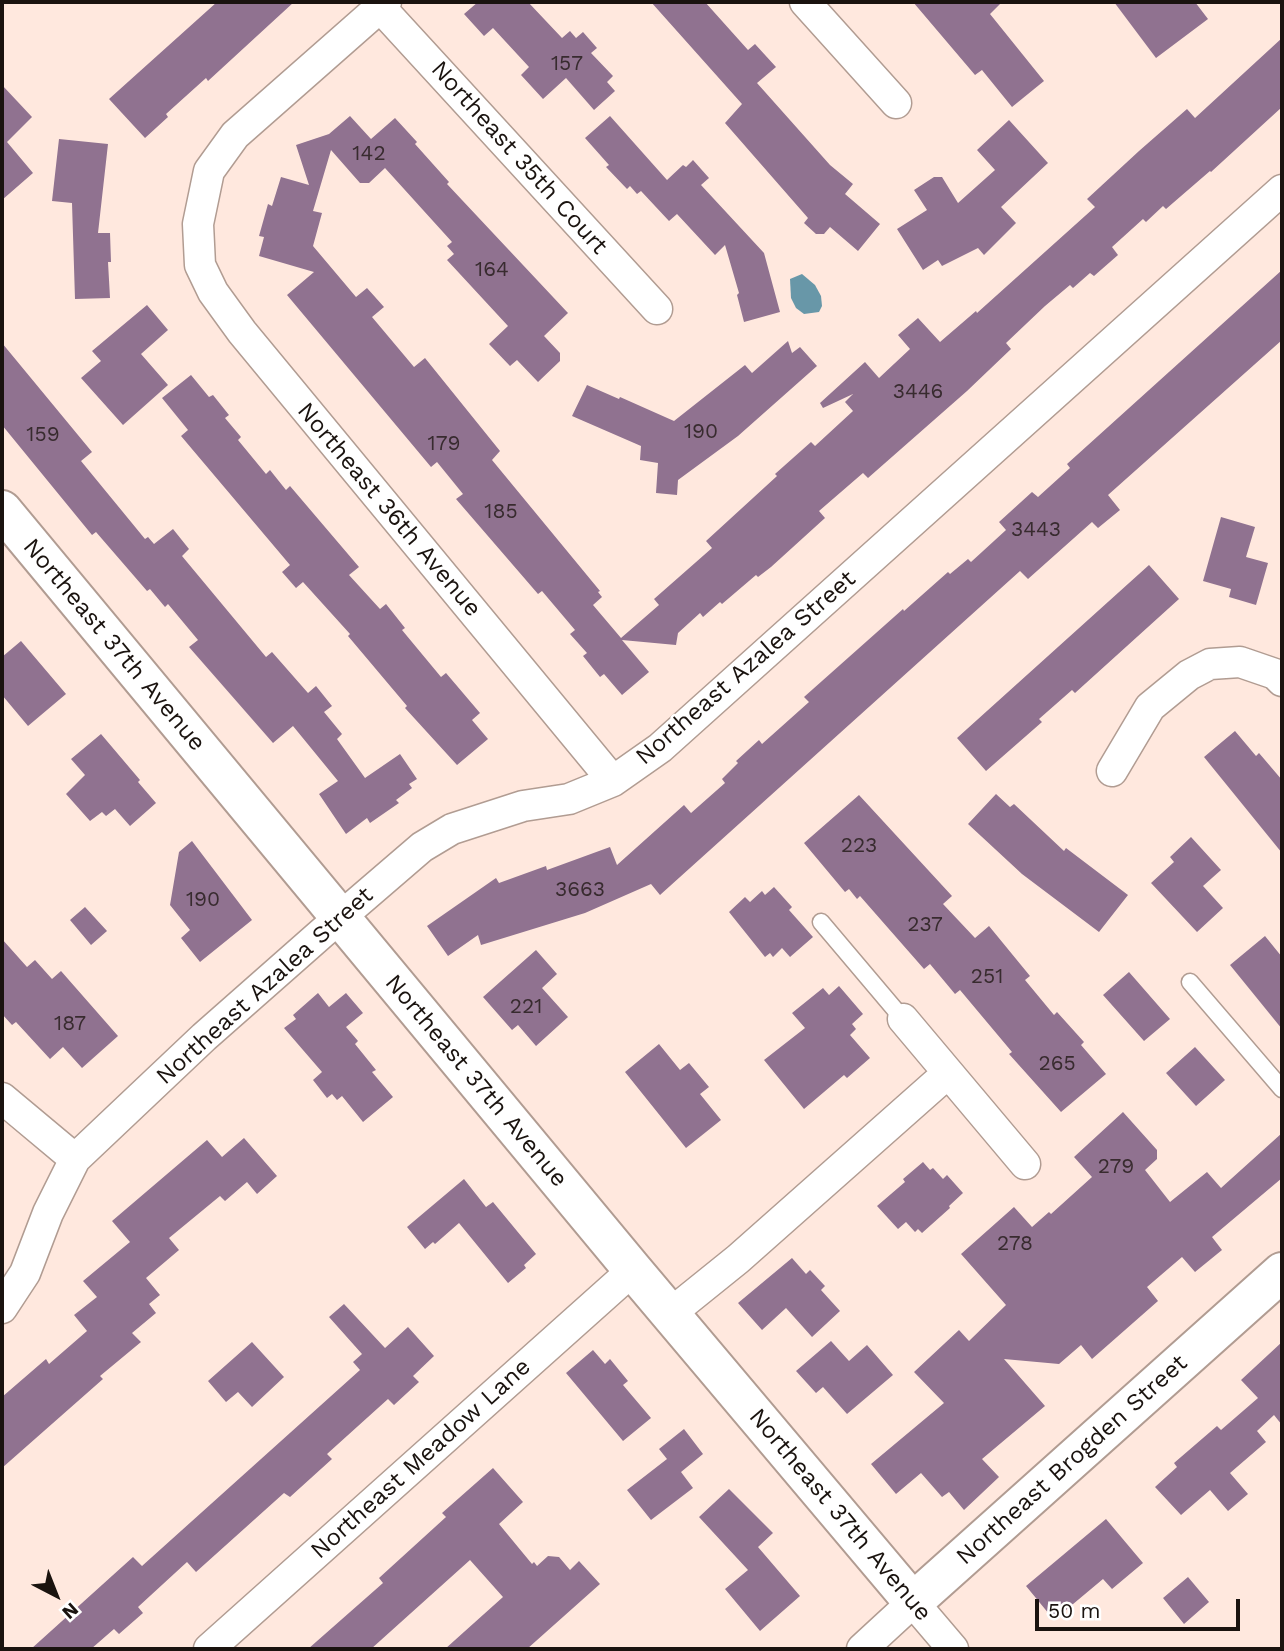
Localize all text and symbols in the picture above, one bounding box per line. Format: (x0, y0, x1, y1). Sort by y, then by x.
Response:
house number: 157 (551, 51, 583, 77)
street label: Northeast 35th Court (425, 55, 613, 261)
house number: 142 (352, 141, 386, 167)
house number: 164 (475, 257, 509, 283)
house number: 3446 (893, 379, 943, 405)
street label: Northeast 36th Avenue (291, 397, 487, 623)
house number: 190 (684, 419, 718, 445)
house number: 159 (26, 422, 60, 448)
house number: 179 (428, 431, 460, 457)
house number: 185 (484, 499, 518, 525)
house number: 3443 (1011, 517, 1061, 543)
street label: Northeast 37th Avenue (17, 533, 211, 757)
street label: Northeast Azalea Street (630, 565, 862, 771)
house number: 223 (841, 833, 877, 859)
house number: 3663 (555, 877, 605, 903)
street label: Northeast Azalea Street (151, 881, 379, 1091)
house number: 190 (186, 887, 220, 913)
house number: 237 (907, 912, 943, 938)
house number: 251 (971, 964, 1003, 990)
street label: Northeast 37th Avenue (379, 969, 573, 1193)
house number: 221 (510, 994, 542, 1020)
house number: 187 (54, 1011, 86, 1037)
house number: 265 (1038, 1051, 1076, 1077)
house number: 279 (1098, 1154, 1134, 1180)
house number: 278 (997, 1231, 1033, 1257)
street label: Northeast Brogden Street (951, 1349, 1193, 1571)
street label: Northeast Meadow Lane (305, 1353, 537, 1565)
street label: Northeast 37th Avenue (743, 1403, 937, 1627)
north arrow (21, 1560, 91, 1630)
scale bar (1039, 1584, 1244, 1628)
text: N (57, 1598, 83, 1624)
text: 50 m (1048, 1598, 1100, 1623)

